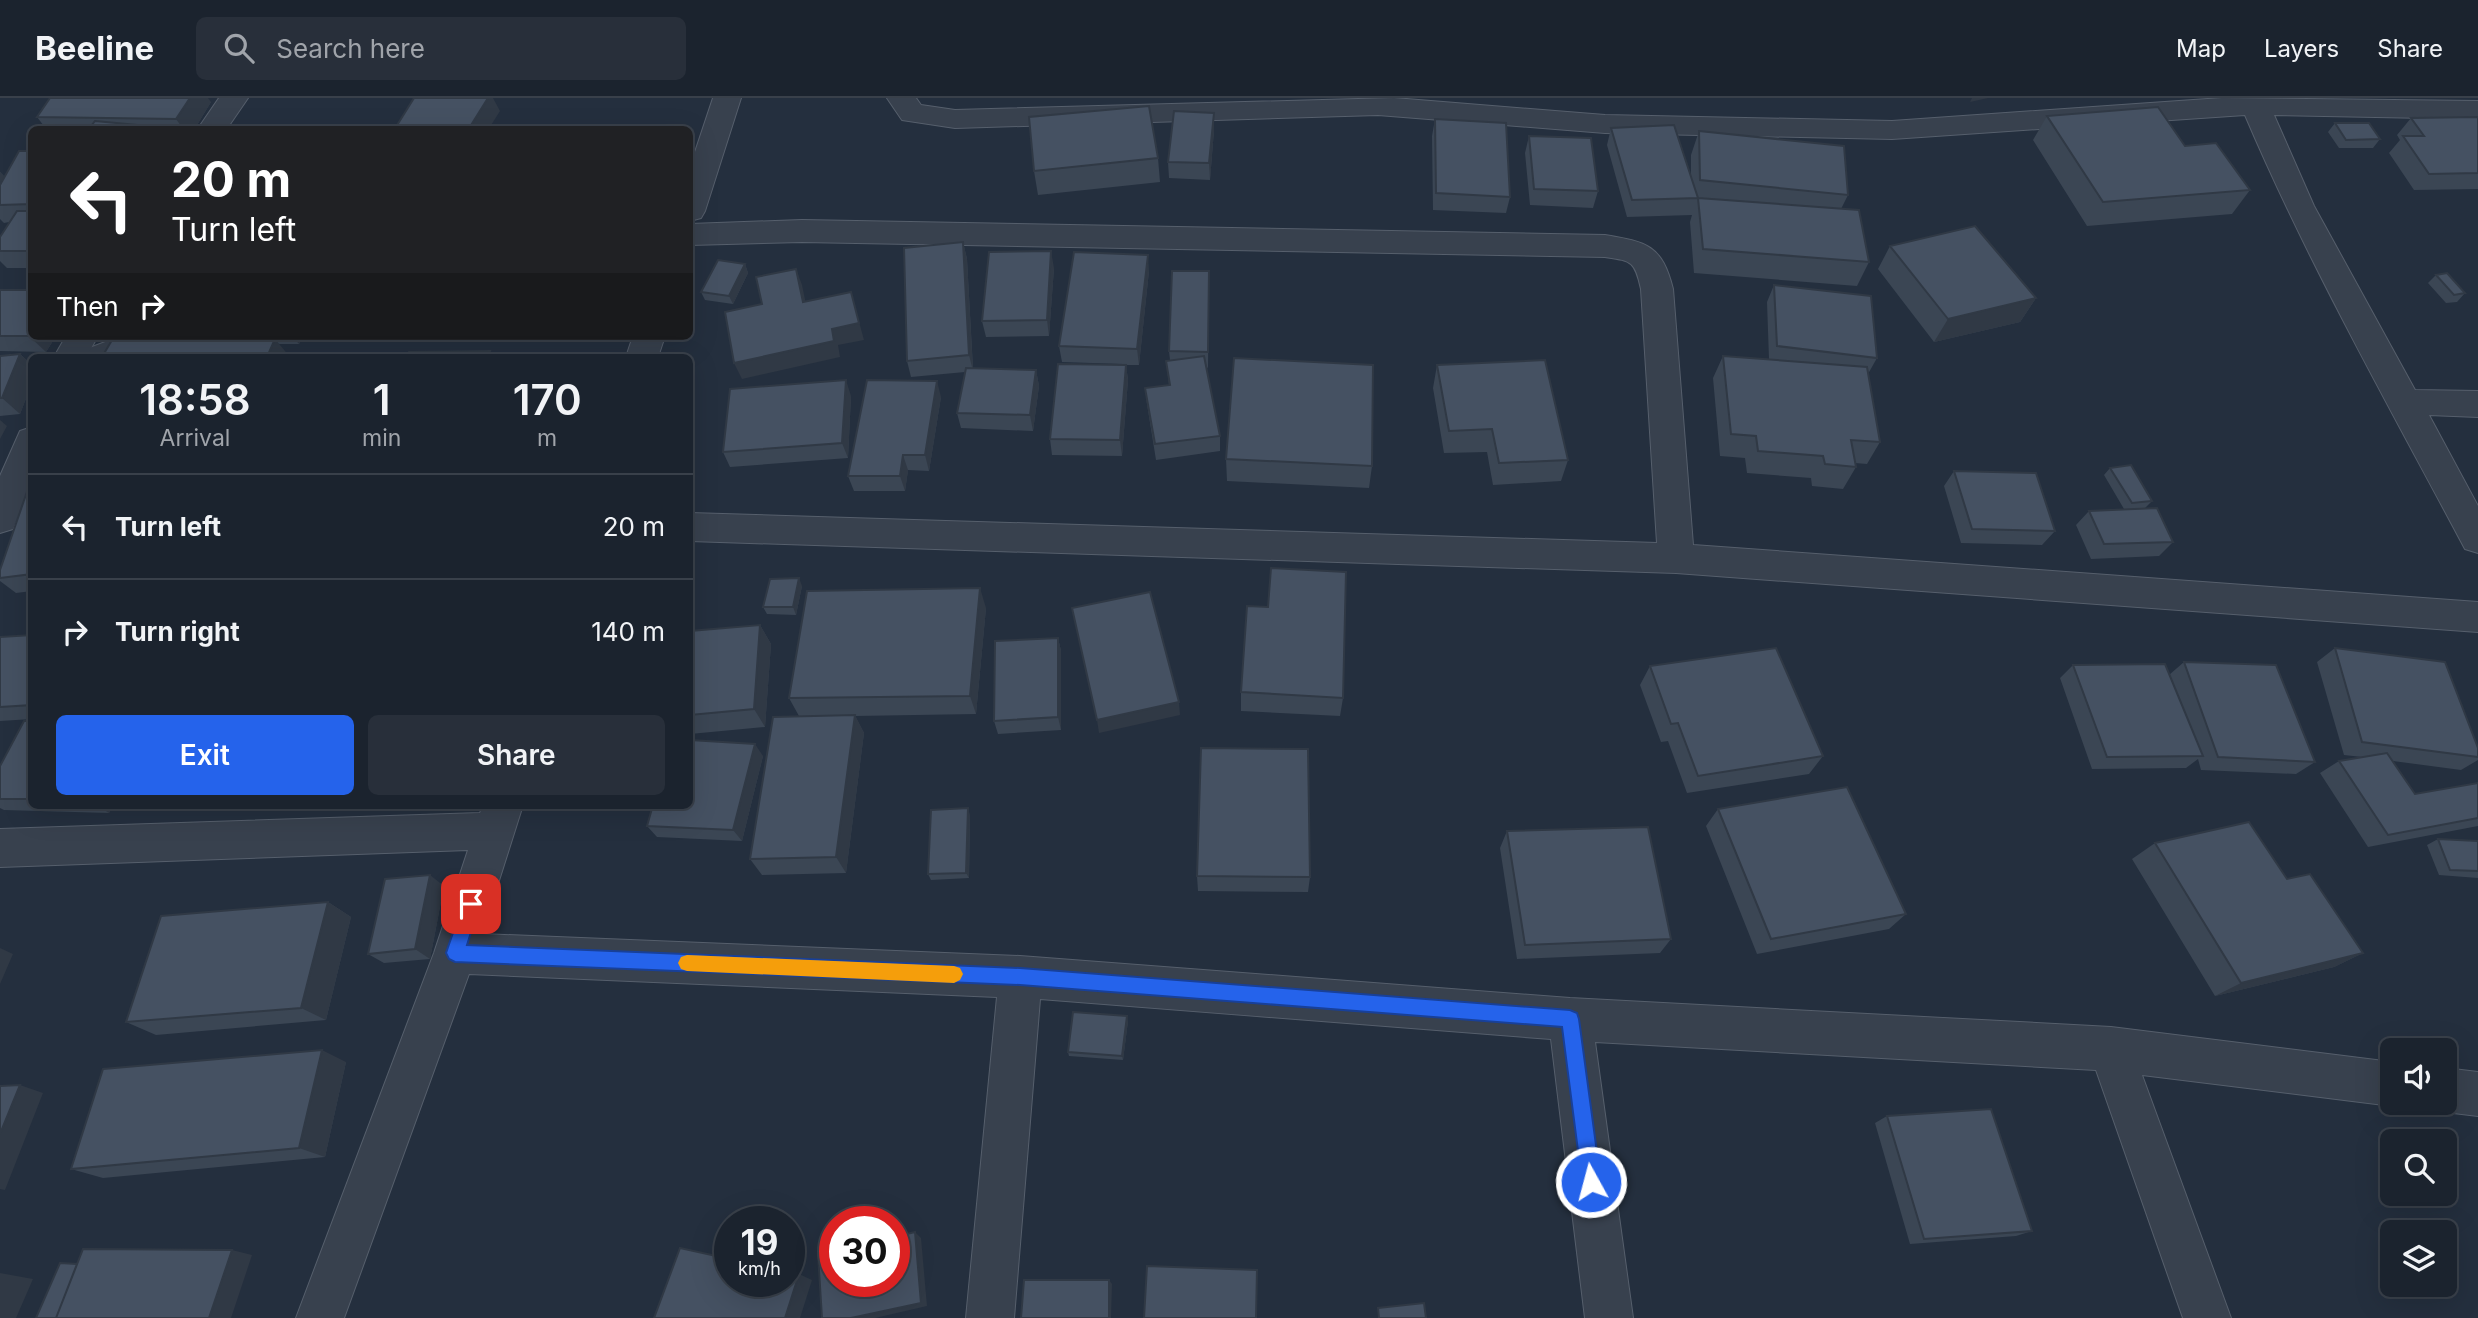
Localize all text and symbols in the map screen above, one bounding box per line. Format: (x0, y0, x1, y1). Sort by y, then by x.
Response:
search box (196, 17, 686, 80)
text: Beeline (35, 28, 154, 68)
icon: search (220, 29, 258, 67)
text: Search here (276, 33, 425, 64)
text: Map (2176, 34, 2226, 63)
text: Layers (2264, 34, 2339, 63)
text: Share (2377, 34, 2443, 63)
text: 20 m (171, 150, 291, 209)
icon: left (56, 154, 147, 245)
text: Turn left (171, 210, 296, 249)
icon: right (133, 287, 171, 325)
text: Then (56, 291, 119, 322)
text: 18:58 (139, 374, 251, 425)
text: 1 (373, 374, 391, 425)
text: 170 (513, 374, 582, 425)
text: Arrival (160, 424, 230, 452)
text: min (362, 424, 401, 452)
text: m (537, 424, 557, 452)
icon: left (56, 508, 94, 546)
text: Turn left (115, 511, 221, 542)
text: 20 m (603, 511, 665, 542)
icon: right (56, 613, 94, 651)
text: Turn right (115, 616, 240, 647)
text: 140 m (591, 616, 665, 647)
button: Exit (56, 715, 354, 795)
button: Share (368, 715, 665, 795)
pin (441, 874, 501, 934)
icon: arrive (452, 885, 490, 923)
map controls (2380, 1038, 2457, 1297)
button: sound (2380, 1038, 2457, 1115)
button: search (2380, 1129, 2457, 1206)
position arrow (1554, 1145, 1628, 1219)
speed limit sign: 30 (819, 1206, 910, 1297)
button: layers (2380, 1220, 2457, 1297)
text: 19 (741, 1221, 778, 1263)
text: km/h (738, 1258, 781, 1279)

